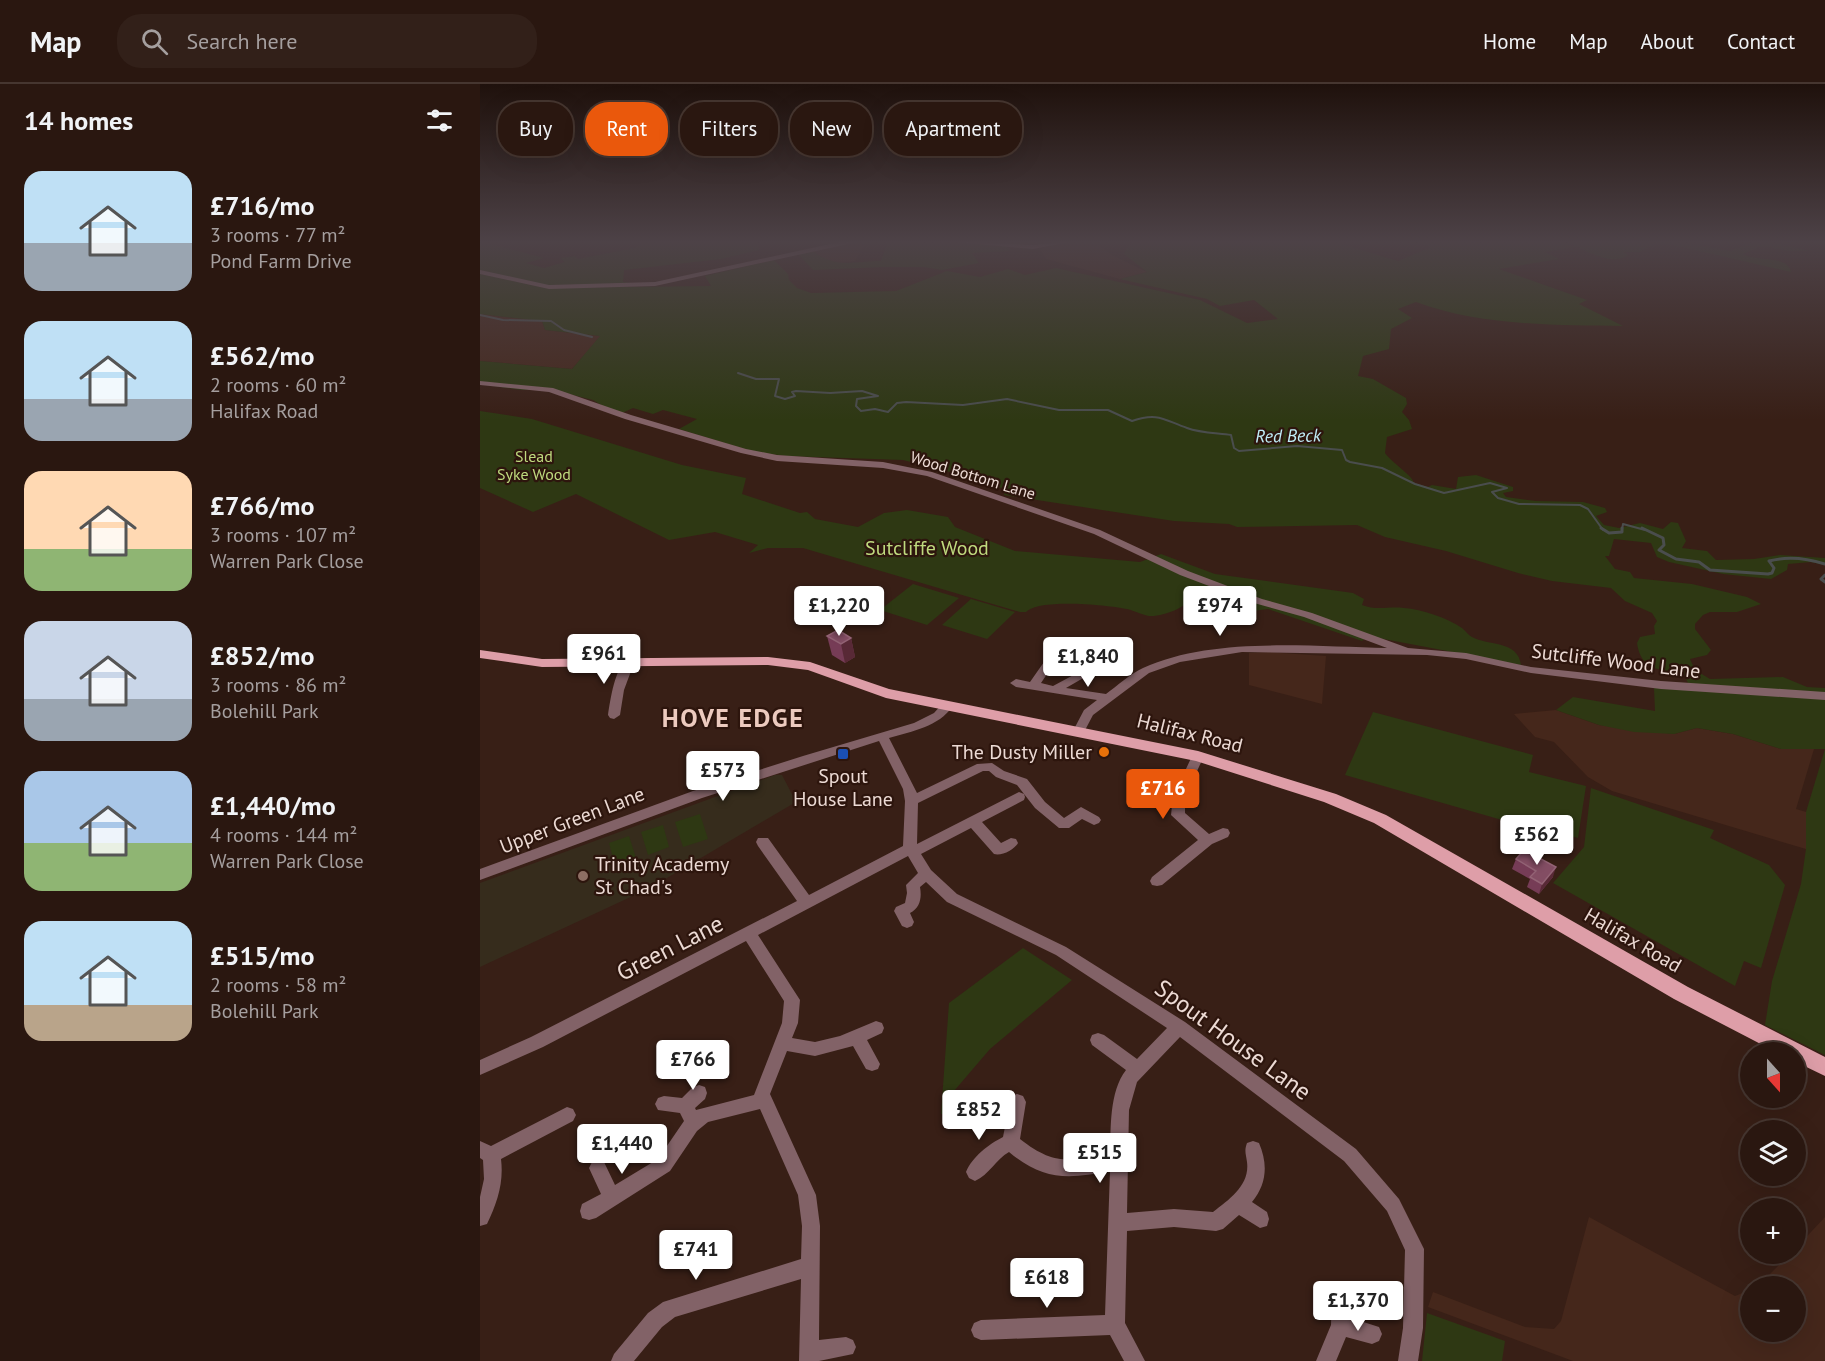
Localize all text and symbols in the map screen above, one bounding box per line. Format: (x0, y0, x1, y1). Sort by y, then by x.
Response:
search box (117, 14, 537, 68)
text: Map (30, 23, 81, 60)
icon: search (138, 25, 171, 58)
text: Search here (186, 27, 297, 55)
text: Home (1483, 28, 1536, 55)
text: Map (1569, 28, 1608, 55)
text: About (1641, 28, 1694, 55)
text: Contact (1727, 28, 1795, 55)
chip: Buy (498, 102, 573, 156)
chip: Rent (585, 102, 668, 156)
chip: Filters (680, 102, 778, 156)
chip: New (790, 102, 872, 156)
chip: Apartment (884, 102, 1022, 156)
text: 14 homes (24, 104, 133, 137)
icon: filters (423, 104, 456, 137)
text: £716/mo (210, 189, 314, 222)
icon: home (72, 195, 144, 267)
text: 3 rooms · 77 m² (210, 222, 345, 248)
text: Pond Farm Drive (210, 248, 352, 274)
text: £562/mo (210, 339, 314, 372)
icon: home (72, 345, 144, 417)
text: 2 rooms · 60 m² (210, 372, 346, 398)
text: Halifax Road (210, 398, 318, 424)
water label: Red Beck (1255, 423, 1322, 448)
park label: Slead Syke Wood (497, 446, 571, 484)
street label: Wood Bottom Lane (908, 446, 1038, 504)
text: £766/mo (210, 489, 314, 522)
icon: home (72, 495, 144, 567)
text: 3 rooms · 107 m² (210, 522, 356, 548)
park label: Sutcliffe Wood (865, 535, 989, 561)
text: Warren Park Close (210, 548, 364, 574)
pin: £1,220 (790, 586, 888, 637)
pin: £974 (1184, 586, 1256, 637)
text: £1,220 (808, 592, 870, 618)
text: £974 (1197, 592, 1243, 618)
pin: £961 (568, 634, 640, 685)
pin: £1,840 (1039, 637, 1137, 688)
street label: Sutcliffe Wood Lane (1530, 638, 1702, 684)
text: £852/mo (210, 639, 314, 672)
text: £961 (581, 640, 627, 666)
text: £1,840 (1057, 643, 1119, 669)
icon: home (72, 645, 144, 717)
text: 3 rooms · 86 m² (210, 672, 346, 698)
text: Bolehill Park (210, 698, 319, 724)
district label: HOVE EDGE (662, 701, 804, 734)
street label: Halifax Road (1134, 707, 1246, 759)
place label: The Dusty Miller (952, 739, 1092, 765)
marker: The Dusty Miller (1097, 745, 1111, 759)
marker: Spout House Lane (836, 747, 850, 761)
pin: £573 (687, 751, 759, 802)
text: £573 (700, 757, 746, 783)
place label: Spout House Lane (793, 763, 893, 812)
pin: £716 (1127, 769, 1199, 820)
text: £716 (1140, 775, 1186, 801)
street label: Upper Green Lane (496, 780, 648, 860)
text: £1,440/mo (210, 789, 336, 822)
icon: home (72, 795, 144, 867)
pin: £562 (1501, 815, 1573, 866)
text: £562 (1514, 821, 1560, 847)
text: 4 rooms · 144 m² (210, 822, 357, 848)
text: Warren Park Close (210, 848, 364, 874)
place label: Trinity Academy St Chad's (595, 851, 730, 900)
marker: Trinity Academy St Chad's (576, 869, 590, 883)
street label: Halifax Road (1580, 902, 1686, 978)
street label: Green Lane (611, 907, 728, 988)
text: £515/mo (210, 939, 314, 972)
icon: home (72, 945, 144, 1017)
text: 2 rooms · 58 m² (210, 972, 346, 998)
street label: Spout House Lane (1149, 972, 1318, 1107)
text: Bolehill Park (210, 998, 319, 1024)
pin: £766 (657, 1040, 729, 1091)
north arrow (1740, 1042, 1806, 1108)
map controls (1740, 1042, 1806, 1342)
text: £766 (670, 1046, 716, 1072)
pin: £852 (943, 1090, 1015, 1141)
text: £852 (956, 1096, 1002, 1122)
button: layers (1740, 1120, 1806, 1186)
pin: £1,440 (573, 1124, 671, 1175)
text: £1,440 (591, 1130, 653, 1156)
pin: £515 (1064, 1133, 1136, 1184)
text: £515 (1077, 1139, 1123, 1165)
button: + (1740, 1198, 1806, 1264)
pin: £741 (660, 1230, 732, 1281)
text: £741 (673, 1236, 719, 1262)
pin: £618 (1011, 1258, 1083, 1309)
text: £618 (1024, 1264, 1070, 1290)
button: − (1740, 1276, 1806, 1342)
pin: £1,370 (1309, 1281, 1407, 1332)
text: £1,370 (1327, 1287, 1389, 1313)

